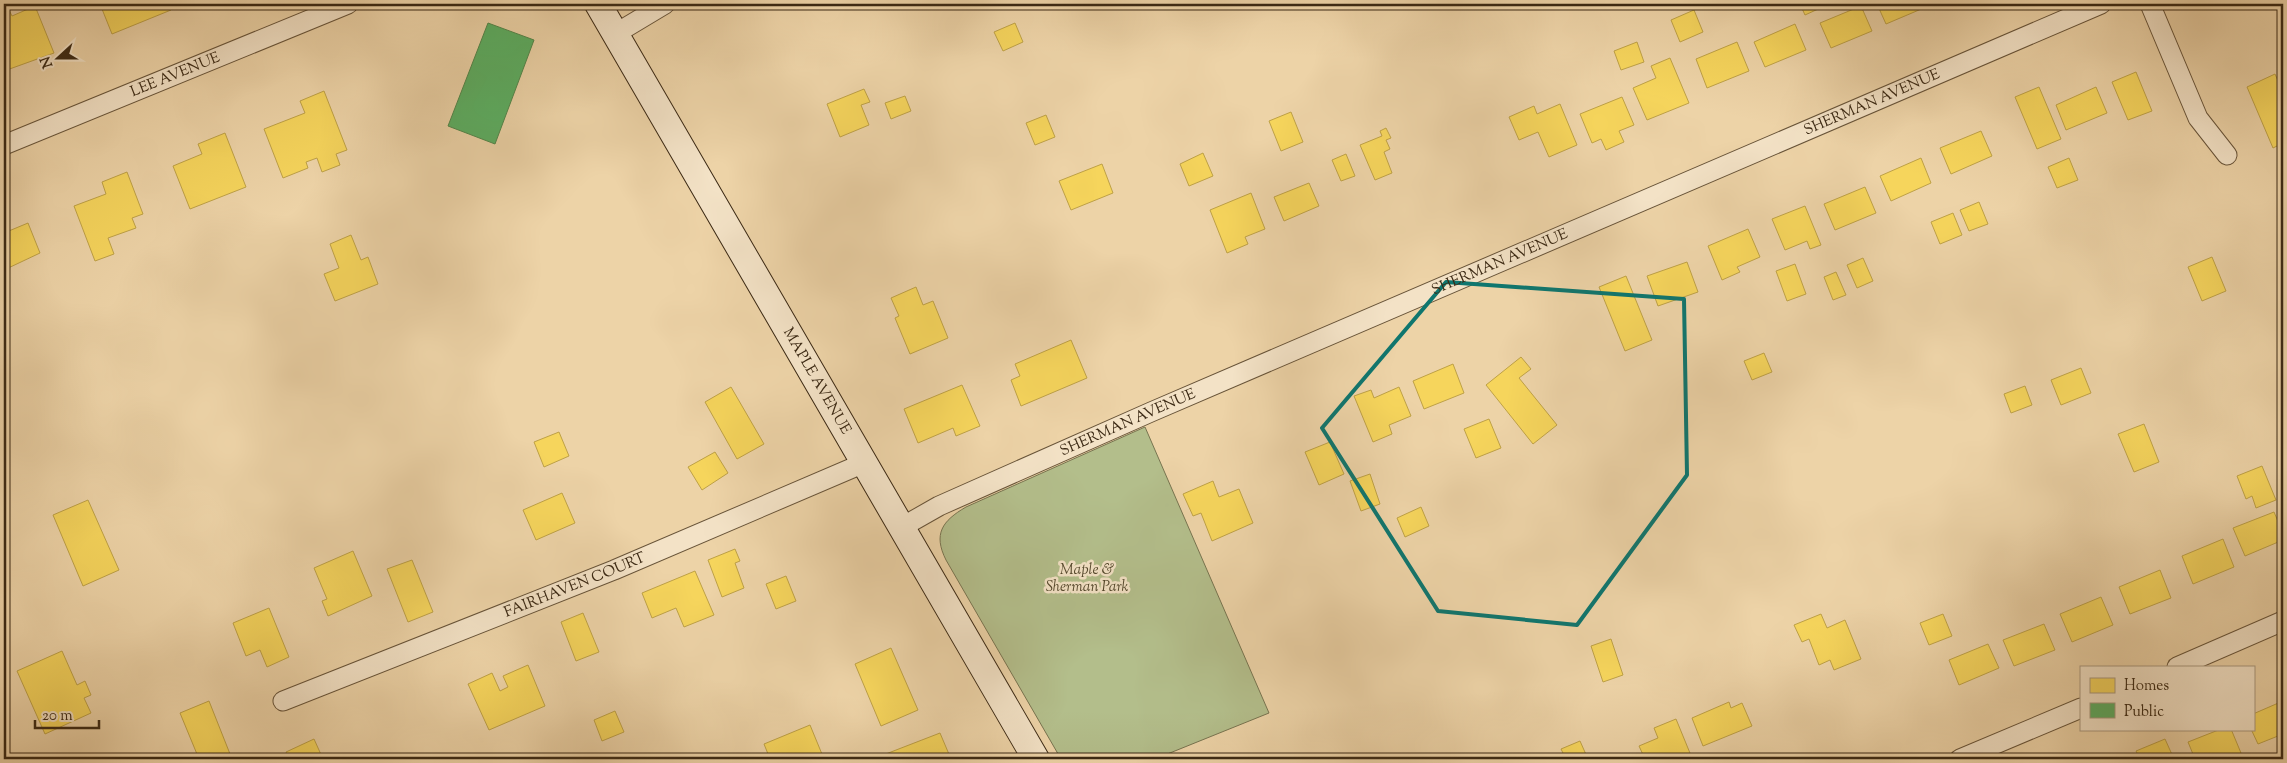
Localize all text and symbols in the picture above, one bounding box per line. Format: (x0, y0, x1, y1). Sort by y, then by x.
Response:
north arrow (32, 32, 82, 82)
street label: LEE AVENUE (127, 47, 223, 103)
text: N (36, 53, 59, 71)
street label: SHERMAN AVENUE (1800, 64, 1943, 141)
street label: SHERMAN AVENUE (1428, 224, 1571, 301)
street label: MAPLE AVENUE (778, 324, 856, 438)
street label: SHERMAN AVENUE (1057, 384, 1199, 462)
street label: FAIRHAVEN COURT (501, 547, 649, 623)
park label: Maple & Sherman Park (1046, 560, 1128, 598)
legend (2080, 666, 2254, 730)
text: Homes (2124, 676, 2169, 697)
scale bar (35, 698, 99, 730)
text: Public (2124, 702, 2164, 723)
text: 20 m (42, 706, 73, 727)

